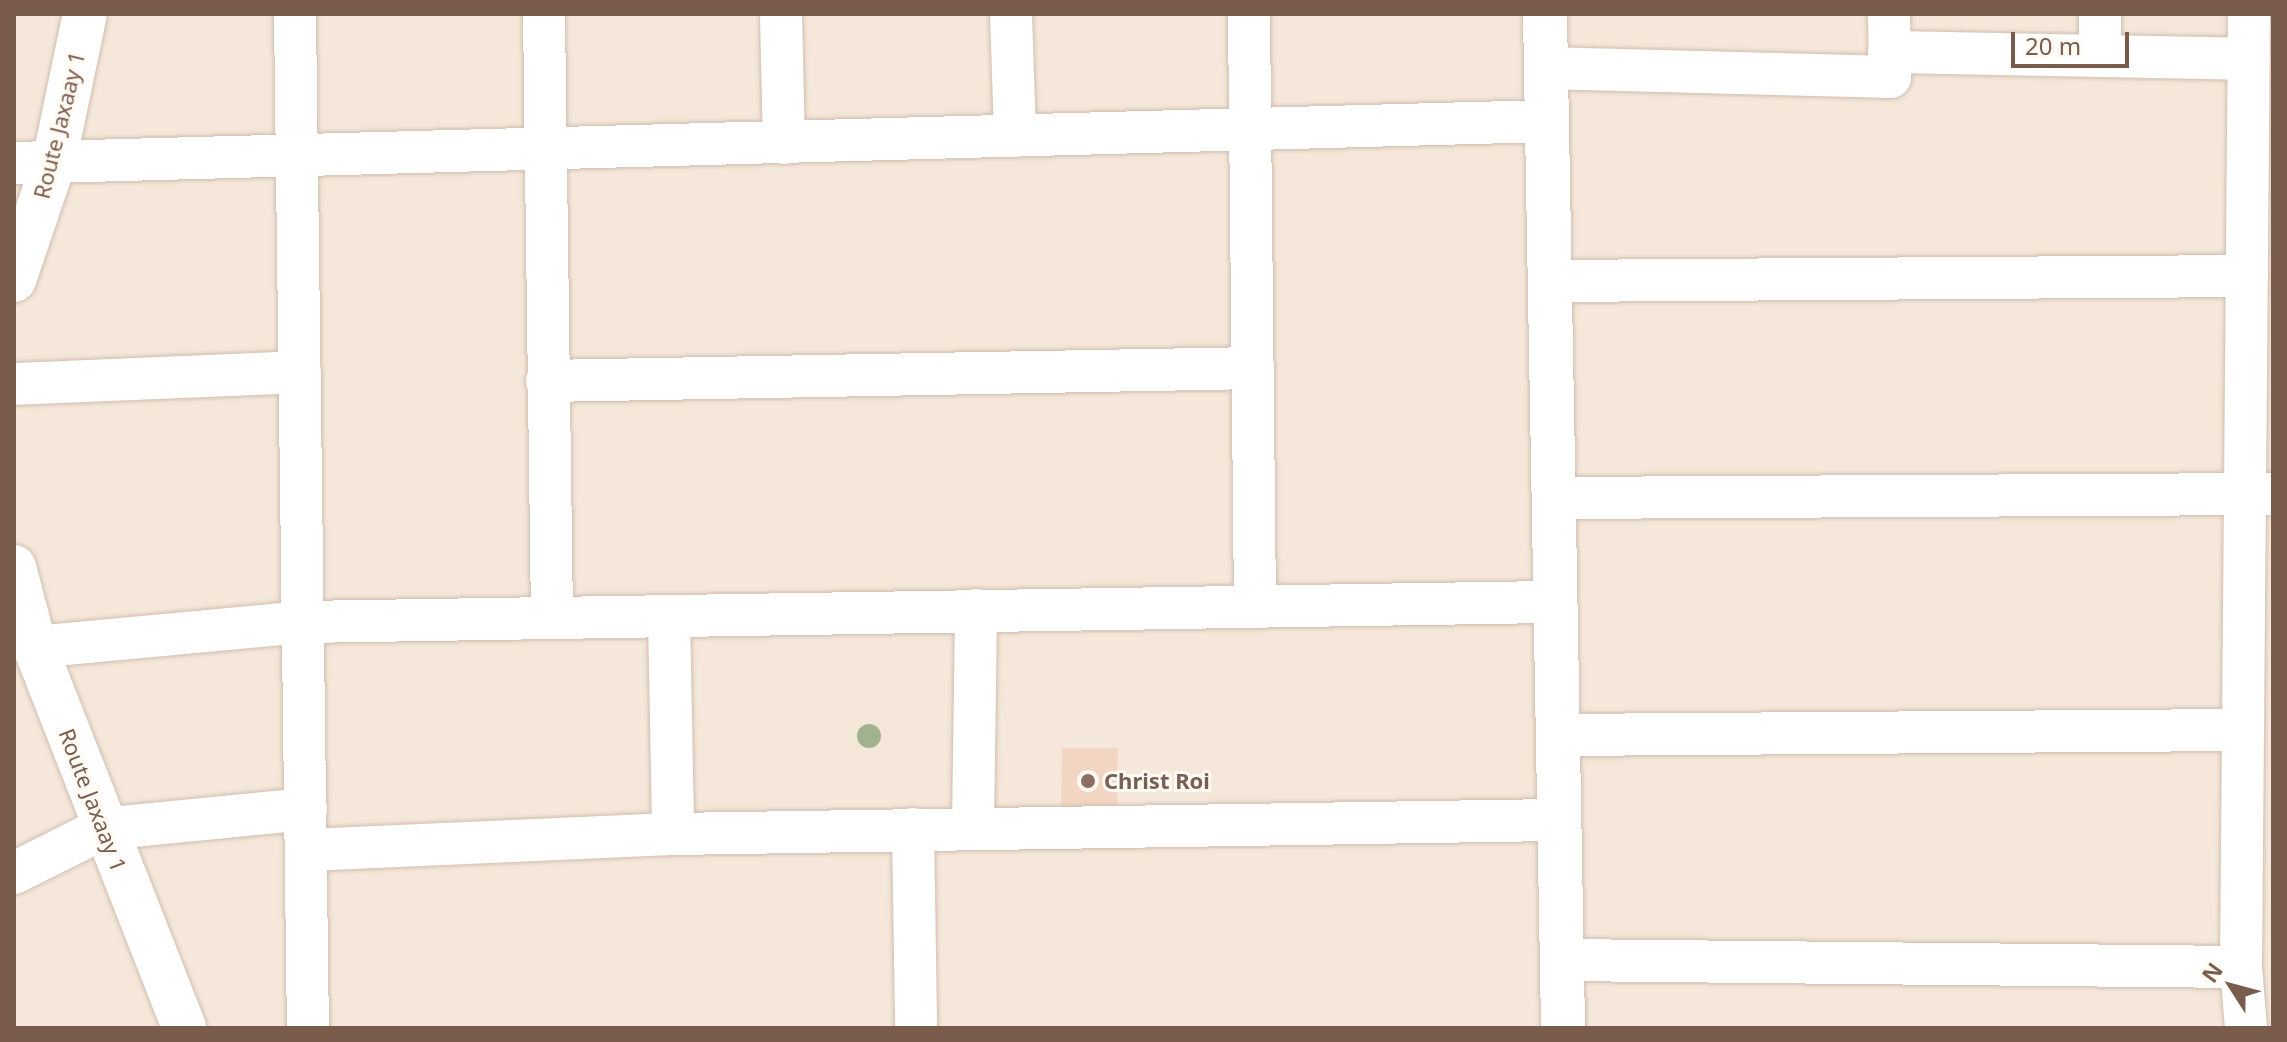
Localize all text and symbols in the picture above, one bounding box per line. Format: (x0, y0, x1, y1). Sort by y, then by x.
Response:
scale bar (2015, 16, 2133, 66)
text: 20 m (2025, 29, 2081, 62)
street label: Route Jaxaay 1 (28, 49, 90, 201)
street label: Route Jaxaay 1 (54, 725, 132, 875)
place label: Christ Roi (1104, 768, 1210, 794)
marker: Christ Roi (1079, 772, 1097, 790)
north arrow (2191, 946, 2271, 1026)
text: N (2194, 956, 2229, 988)

